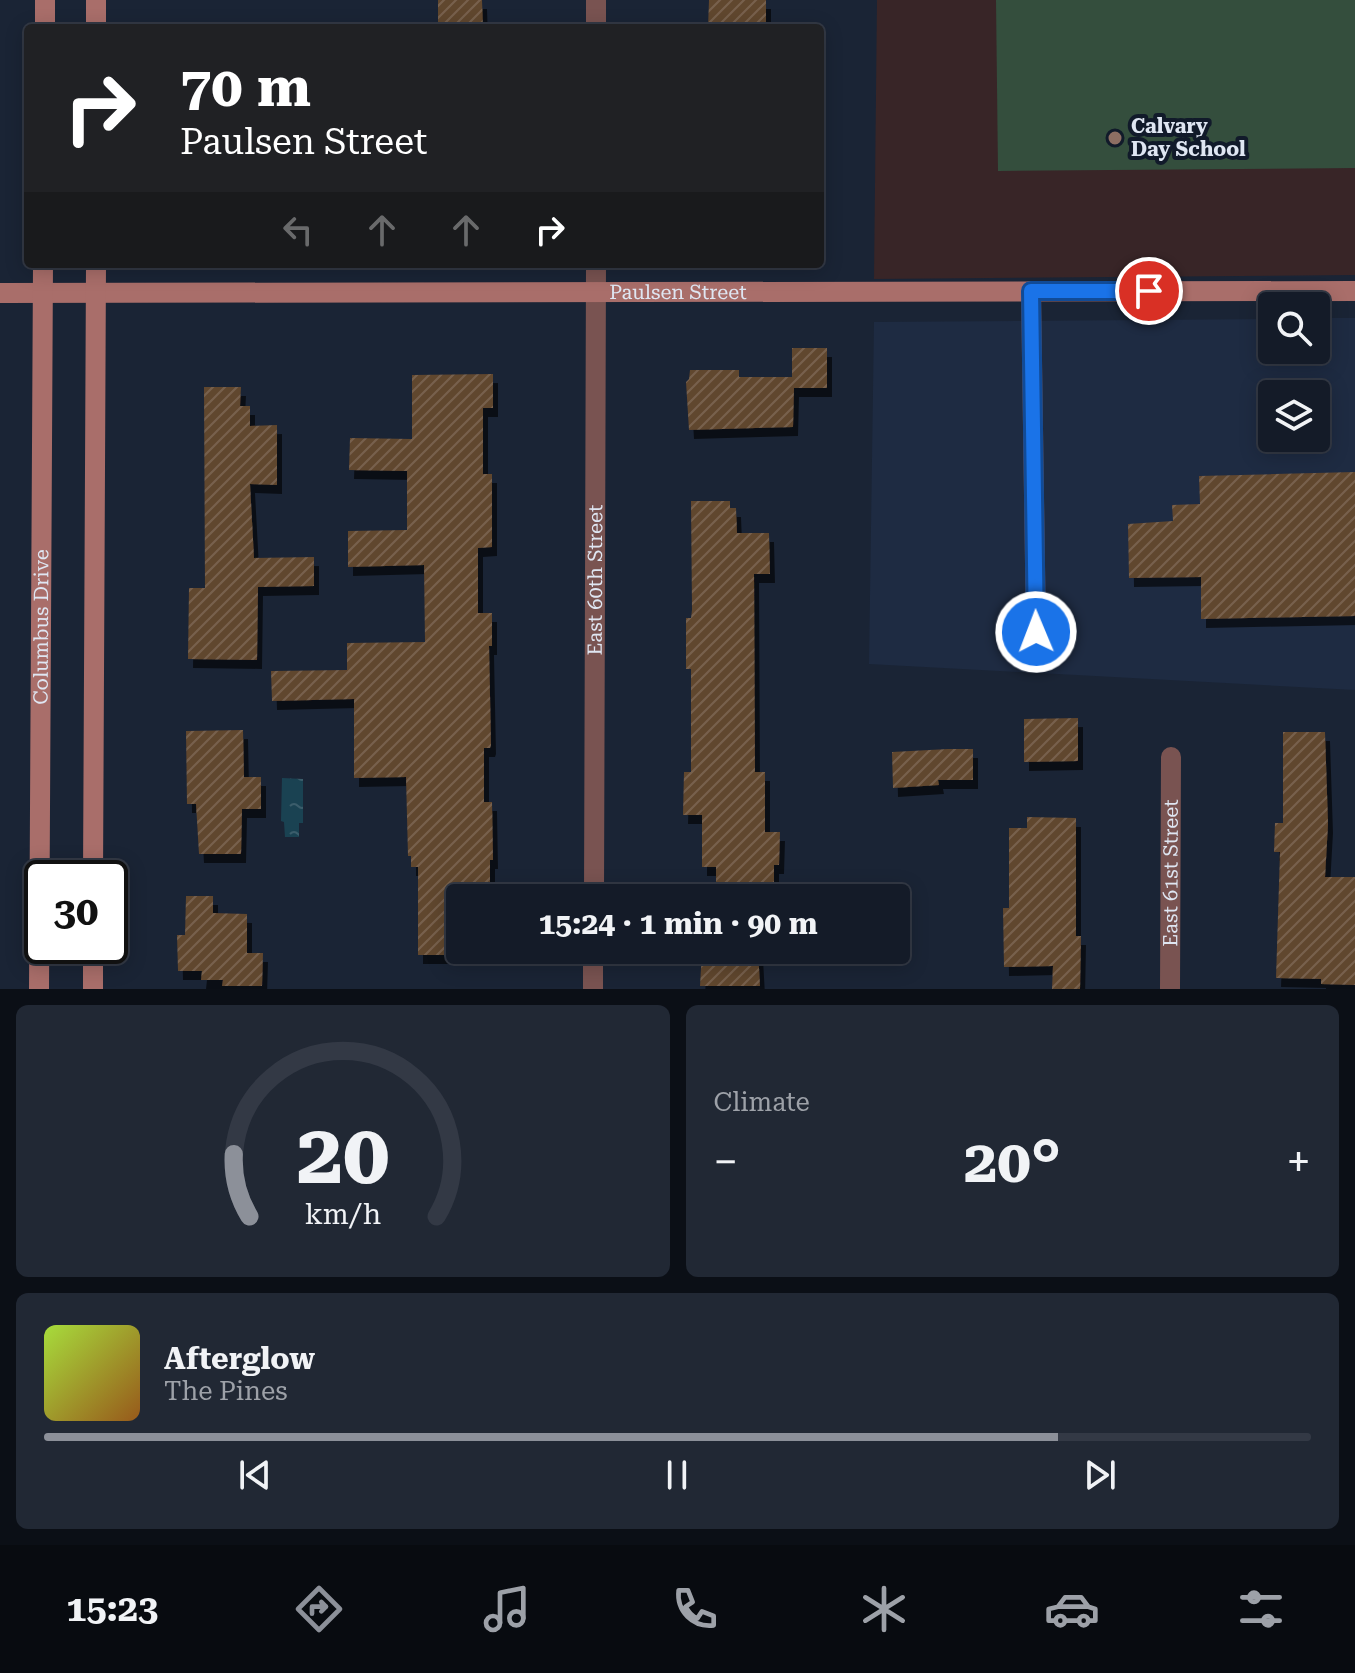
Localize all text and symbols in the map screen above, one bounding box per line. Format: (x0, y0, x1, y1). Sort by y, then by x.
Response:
text: 70 m (180, 54, 311, 120)
icon: right (48, 56, 152, 160)
place label: Calvary Day School (1131, 114, 1246, 161)
text: Paulsen Street (180, 121, 427, 163)
marker: Calvary Day School (1106, 129, 1124, 147)
icon: left (276, 208, 320, 252)
icon: ahead (360, 208, 404, 252)
icon: ahead (444, 208, 488, 252)
icon: right (528, 208, 572, 252)
pin (1115, 257, 1183, 325)
icon: arrive (1127, 269, 1171, 313)
street label: Paulsen Street (609, 280, 747, 304)
map controls (1258, 292, 1330, 452)
button: search (1258, 292, 1330, 364)
button: layers (1258, 380, 1330, 452)
street label: East 60th Street (583, 504, 607, 656)
street label: Columbus Drive (29, 549, 53, 705)
position arrow (994, 590, 1078, 674)
street label: East 61st Street (1158, 799, 1183, 947)
speed limit sign: 30 (24, 860, 128, 964)
text: 15:24 · 1 min · 90 m (538, 906, 818, 941)
text: Climate (714, 1087, 810, 1117)
text: 20 (296, 1106, 389, 1203)
text: 20° (964, 1126, 1061, 1197)
text: − (714, 1136, 738, 1188)
text: + (1286, 1136, 1311, 1188)
text: km/h (304, 1197, 381, 1231)
text: Afterglow (164, 1341, 315, 1376)
text: The Pines (164, 1376, 288, 1406)
icon: previous (233, 1453, 277, 1497)
icon: pause (655, 1453, 699, 1497)
icon: next (1078, 1453, 1122, 1497)
icon: directions (291, 1581, 347, 1637)
icon: music (479, 1581, 535, 1637)
icon: phone (667, 1581, 723, 1637)
icon: climate (856, 1581, 912, 1637)
icon: car (1044, 1581, 1100, 1637)
icon: filters (1233, 1581, 1289, 1637)
text: 15:23 (66, 1588, 158, 1630)

